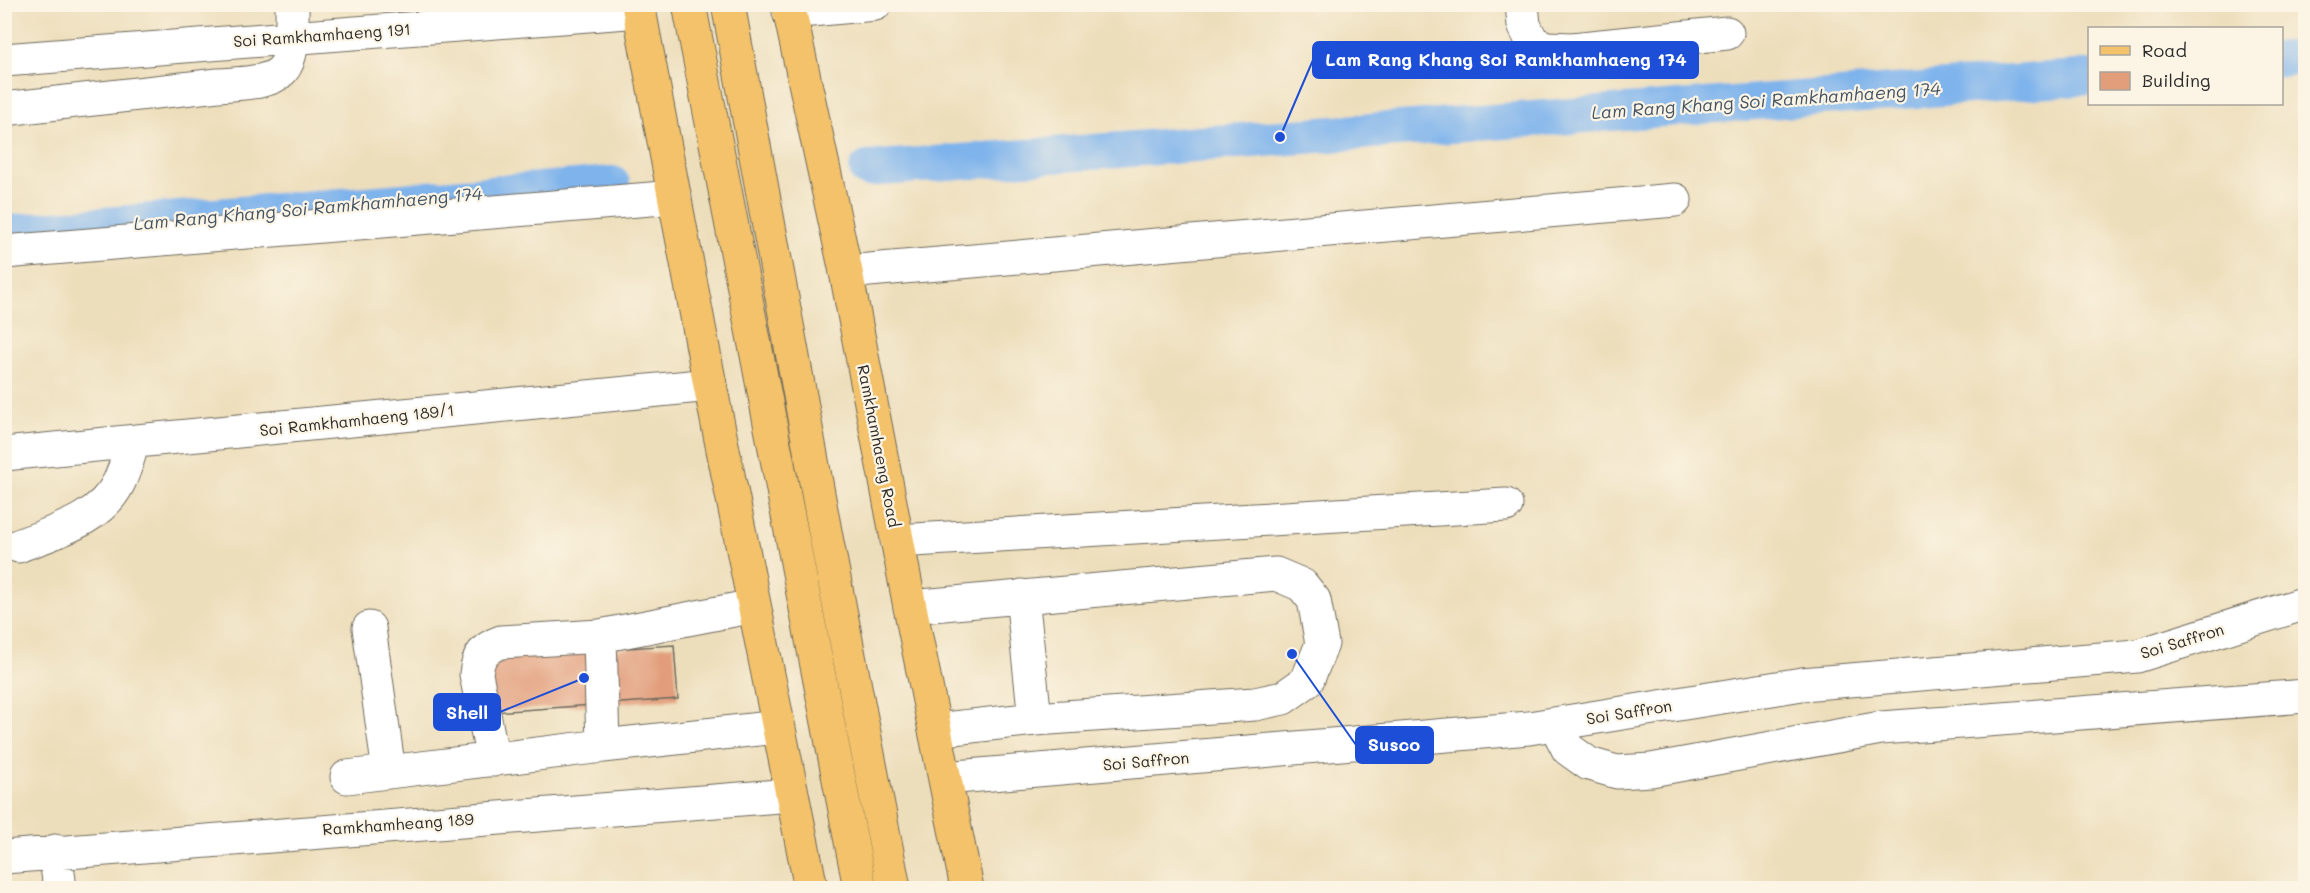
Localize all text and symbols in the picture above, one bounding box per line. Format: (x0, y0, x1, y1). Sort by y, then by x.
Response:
street label: Soi Ramkhamhaeng 191 (233, 18, 411, 51)
legend (2088, 27, 2283, 105)
text: Road (2142, 38, 2187, 62)
callout: Lam Rang Khang Soi Ramkhamhaeng 174 (1313, 42, 1698, 78)
text: Lam Rang Khang Soi Ramkhamhaeng 174 (1325, 47, 1687, 71)
text: Building (2142, 68, 2210, 92)
water label: Lam Rang Khang Soi Ramkhamhaeng 174 (1591, 76, 1942, 124)
water label: Lam Rang Khang Soi Ramkhamhaeng 174 (133, 181, 484, 235)
street label: Ramkhamhaeng Road (853, 363, 906, 529)
street label: Soi Ramkhamhaeng 189/1 (259, 399, 455, 440)
street label: Soi Saffron (2138, 618, 2226, 663)
callout: Shell (434, 694, 500, 730)
street label: Soi Saffron (1585, 694, 1673, 729)
text: Shell (446, 700, 488, 724)
callout: Susco (1356, 727, 1433, 763)
text: Susco (1368, 732, 1420, 756)
street label: Soi Saffron (1102, 746, 1190, 775)
street label: Ramkhamheang 189 (322, 808, 474, 839)

